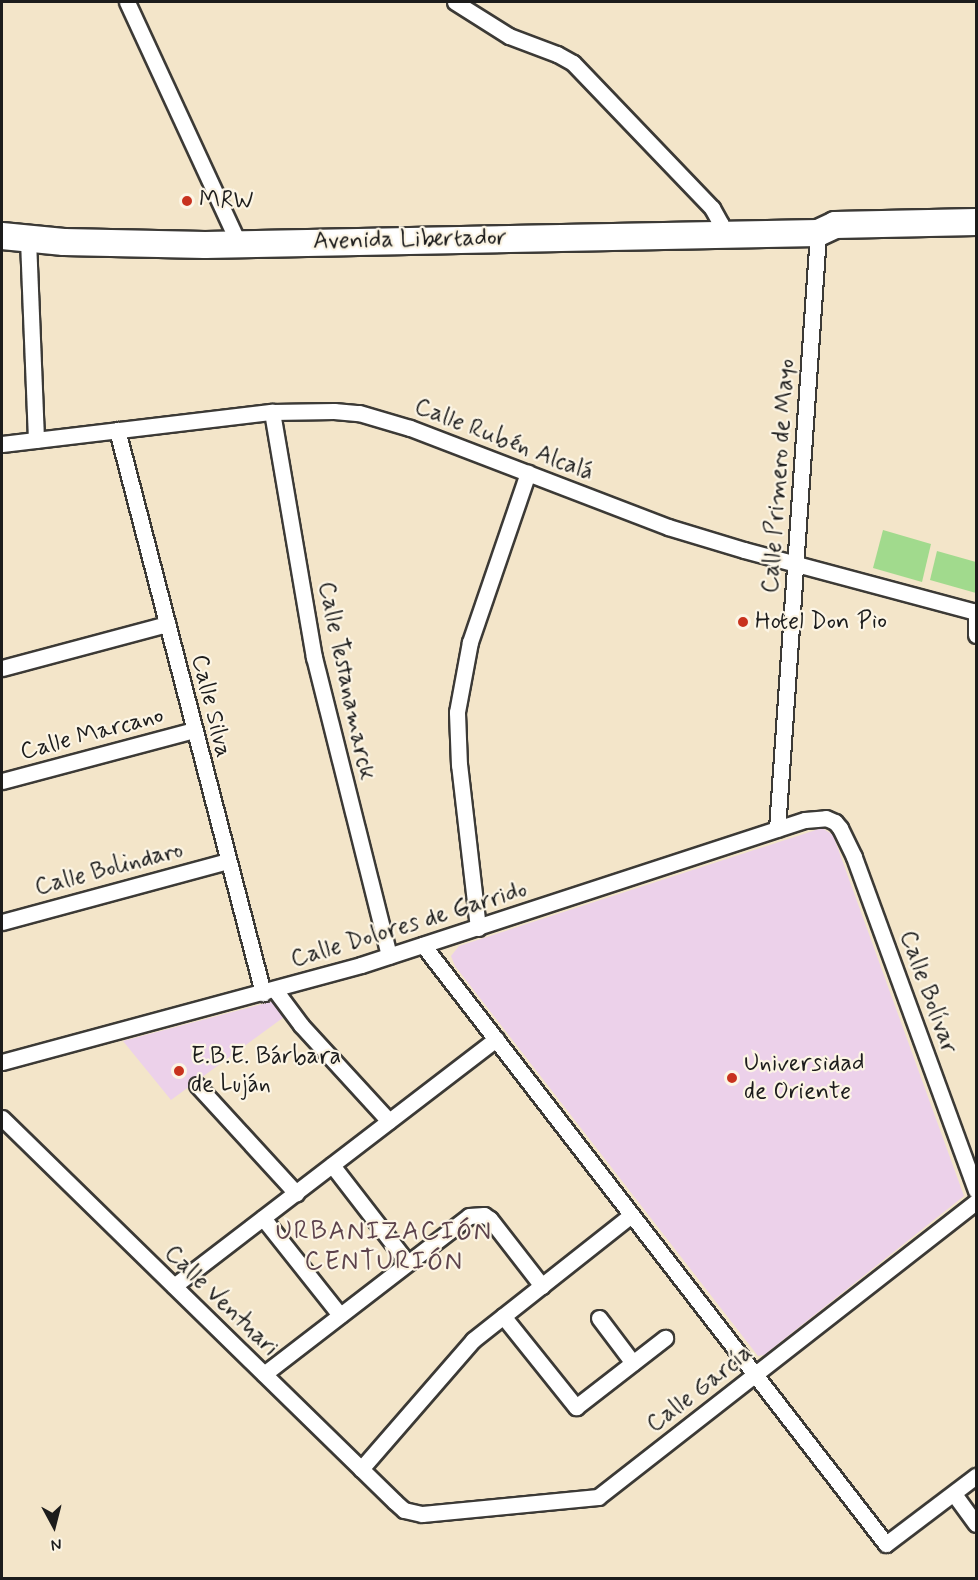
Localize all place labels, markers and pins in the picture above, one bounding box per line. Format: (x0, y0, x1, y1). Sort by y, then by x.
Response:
place label: MRW (199, 187, 254, 215)
marker: MRW (180, 194, 194, 208)
place label: Hotel Don Pio (755, 608, 886, 636)
marker: Hotel Don Pio (736, 615, 750, 629)
place label: E.B.E. Bárbara de Luján (191, 1043, 341, 1099)
place label: Universidad de Oriente (744, 1050, 865, 1106)
marker: E.B.E. Bárbara de Luján (172, 1064, 186, 1078)
marker: Universidad de Oriente (725, 1071, 739, 1085)

